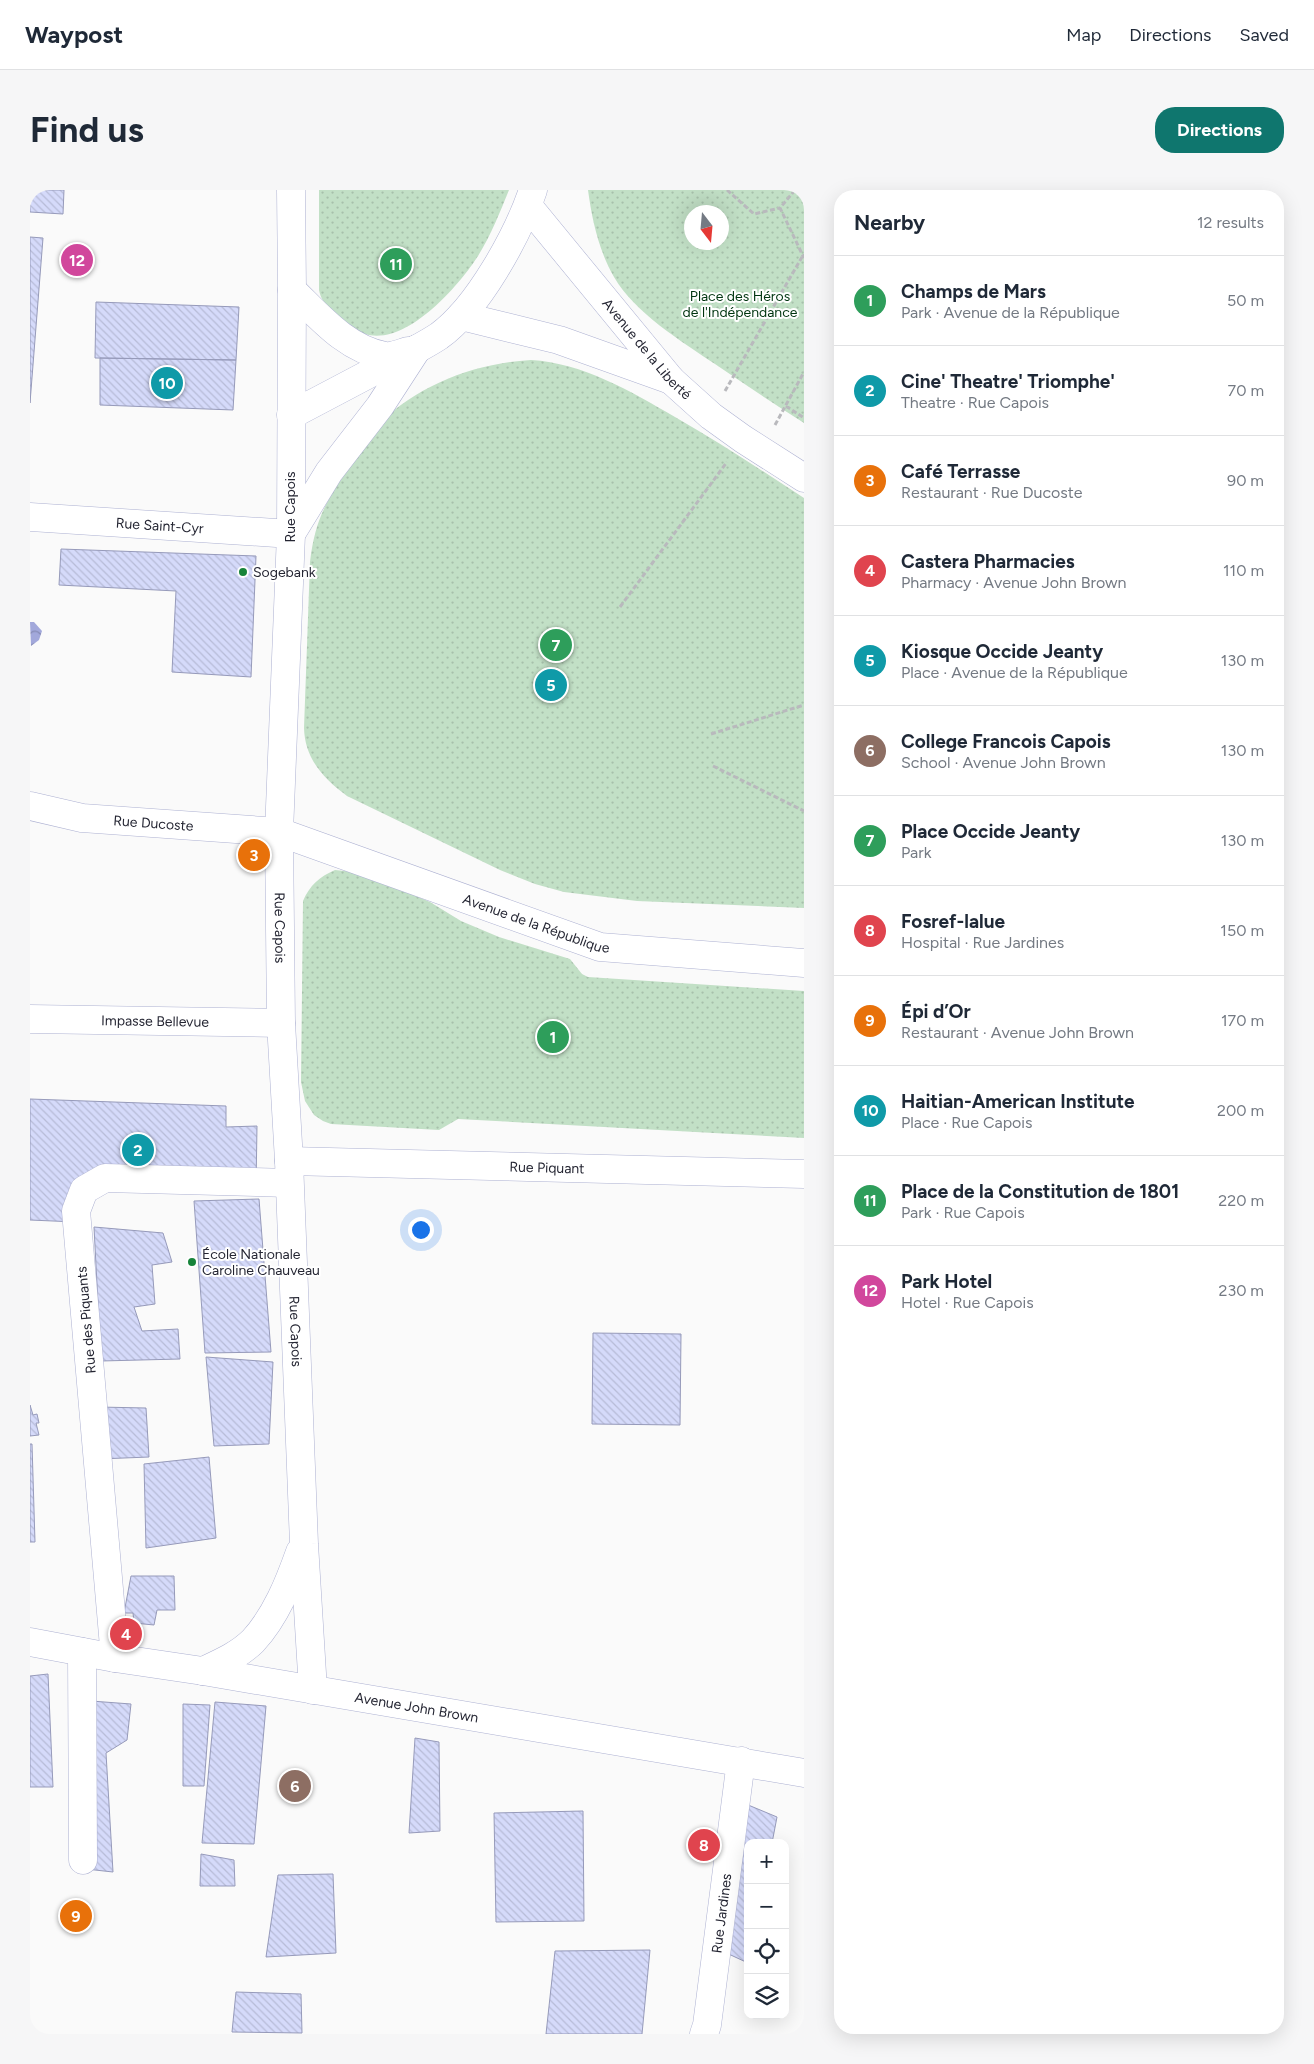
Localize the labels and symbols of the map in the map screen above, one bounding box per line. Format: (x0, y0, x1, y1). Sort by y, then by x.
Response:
north arrow (684, 205, 729, 250)
pin: 12 (61, 241, 93, 279)
pin: 11 (380, 245, 412, 283)
park label: Place des Héros de l'Indépendance (683, 288, 798, 321)
street label: Avenue de la Liberté (599, 295, 695, 403)
pin: 10 (151, 364, 183, 402)
street label: Rue Capois (282, 471, 299, 543)
street label: Rue Saint-Cyr (115, 515, 204, 537)
place label: Sogebank (253, 564, 316, 581)
marker: Sogebank (237, 566, 249, 578)
pin: 7 (540, 626, 572, 664)
pin: 5 (535, 666, 567, 704)
street label: Rue Ducoste (113, 812, 194, 835)
pin: 3 (238, 836, 270, 874)
street label: Avenue de la République (460, 891, 610, 957)
street label: Rue Capois (271, 892, 288, 963)
street label: Impasse Bellevue (101, 1012, 209, 1031)
pin: 1 (537, 1018, 569, 1056)
pin: 2 (122, 1131, 154, 1169)
street label: Rue Piquant (509, 1159, 585, 1177)
your location (408, 1217, 434, 1243)
place label: École Nationale Caroline Chauveau (202, 1246, 320, 1279)
marker: École Nationale Caroline Chauveau (186, 1256, 198, 1268)
street label: Rue des Piquants (73, 1266, 100, 1374)
street label: Rue Capois (285, 1296, 305, 1367)
pin: 4 (110, 1615, 142, 1653)
street label: Avenue John Brown (353, 1689, 480, 1727)
pin: 6 (279, 1767, 311, 1805)
pin: 8 (688, 1826, 720, 1864)
street label: Rue Jardines (708, 1873, 735, 1954)
pin: 9 (60, 1897, 92, 1935)

